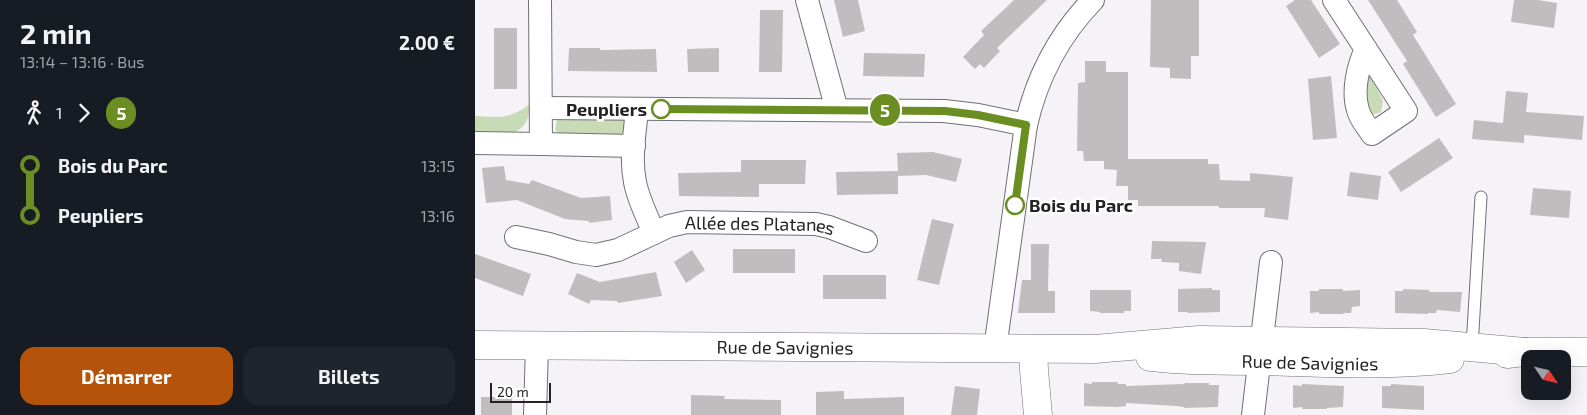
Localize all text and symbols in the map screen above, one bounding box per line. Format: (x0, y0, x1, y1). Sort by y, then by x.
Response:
text: 2 min (20, 16, 92, 50)
text: 2.00 € (399, 31, 455, 54)
text: 13:14 – 13:16 · Bus (20, 52, 145, 71)
line badge: 5 (869, 94, 901, 126)
place label: Peupliers (566, 98, 647, 120)
icon: walk (20, 99, 48, 127)
icon: forward (70, 99, 98, 127)
marker: Peupliers (651, 99, 671, 119)
text: 5 (880, 99, 890, 121)
text: 5 (116, 102, 126, 124)
text: 1 (56, 103, 62, 122)
text: Bois du Parc (58, 154, 168, 177)
text: 13:15 (421, 156, 455, 175)
place label: Bois du Parc (1029, 194, 1133, 216)
marker: Bois du Parc (1005, 195, 1025, 215)
text: Peupliers (58, 204, 143, 227)
text: 13:16 (420, 206, 455, 225)
street label: Allée des Platanes (685, 211, 838, 239)
street label: Rue de Savignies (716, 336, 854, 358)
button: Démarrer (20, 347, 233, 405)
button: Billets (243, 347, 455, 405)
street label: Rue de Savignies (1241, 350, 1378, 374)
north arrow (1521, 350, 1571, 400)
map controls (1521, 350, 1571, 400)
scale bar (490, 380, 551, 403)
text: 20 m (497, 383, 529, 400)

